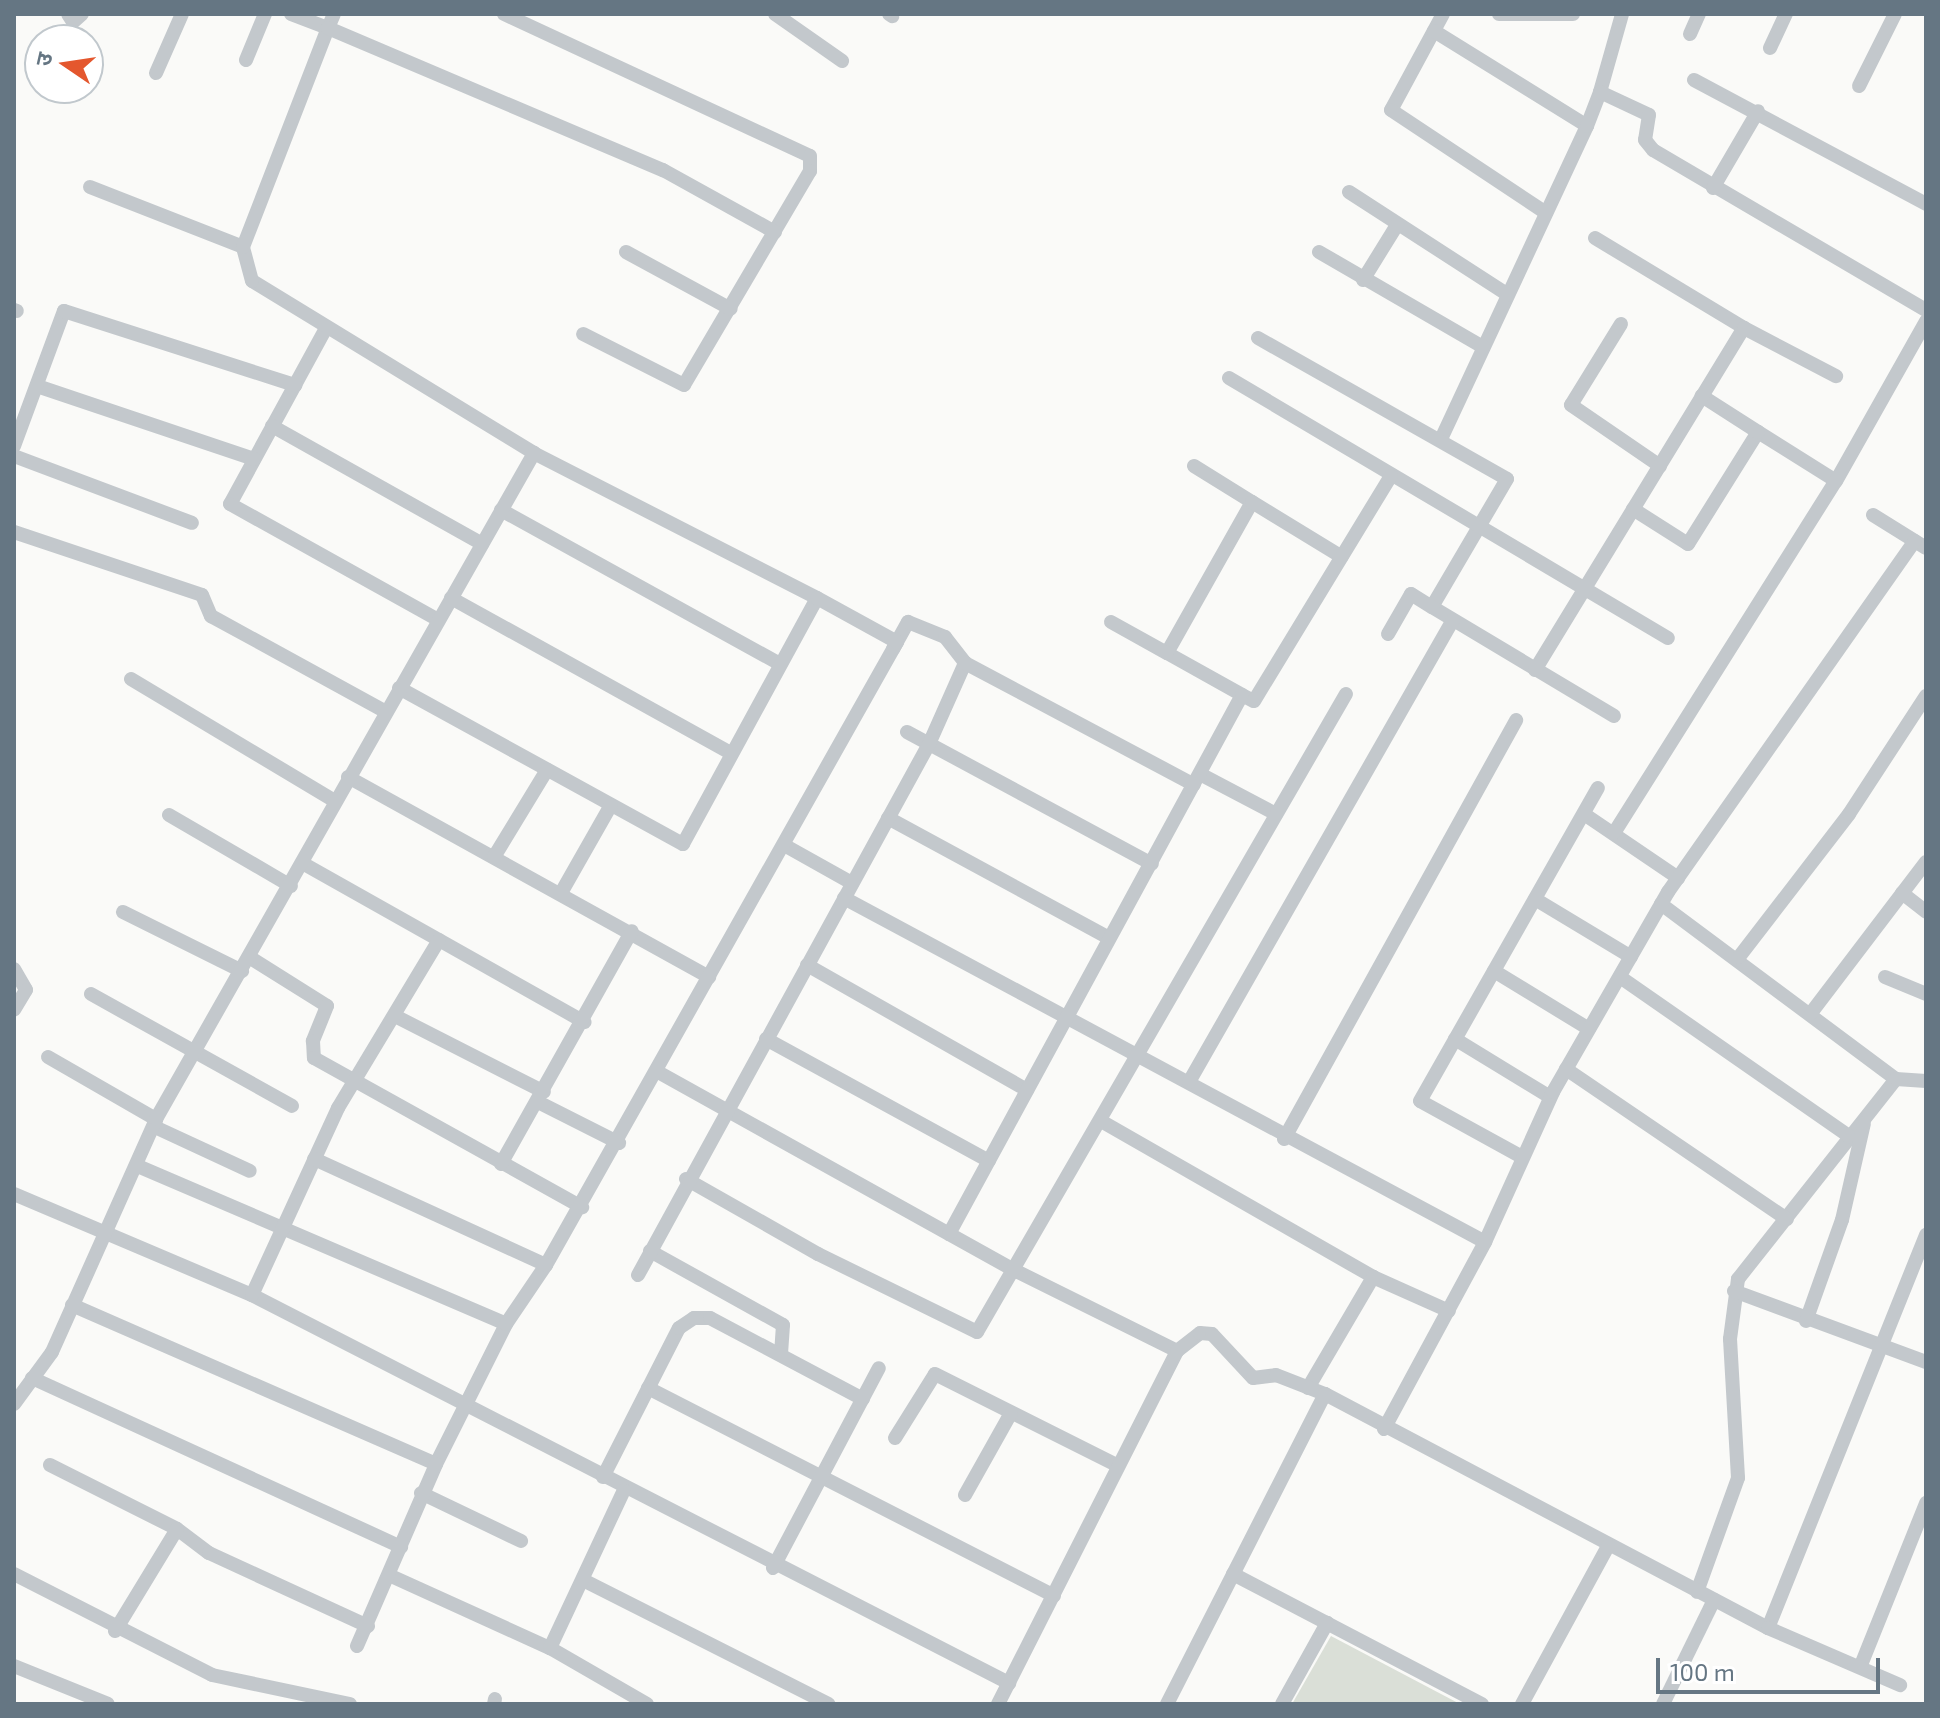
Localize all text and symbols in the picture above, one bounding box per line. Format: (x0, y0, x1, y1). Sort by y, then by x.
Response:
north arrow (24, 24, 104, 104)
text: उ (28, 50, 57, 68)
scale bar (1660, 1642, 1884, 1692)
text: 100 m (1670, 1657, 1735, 1686)

